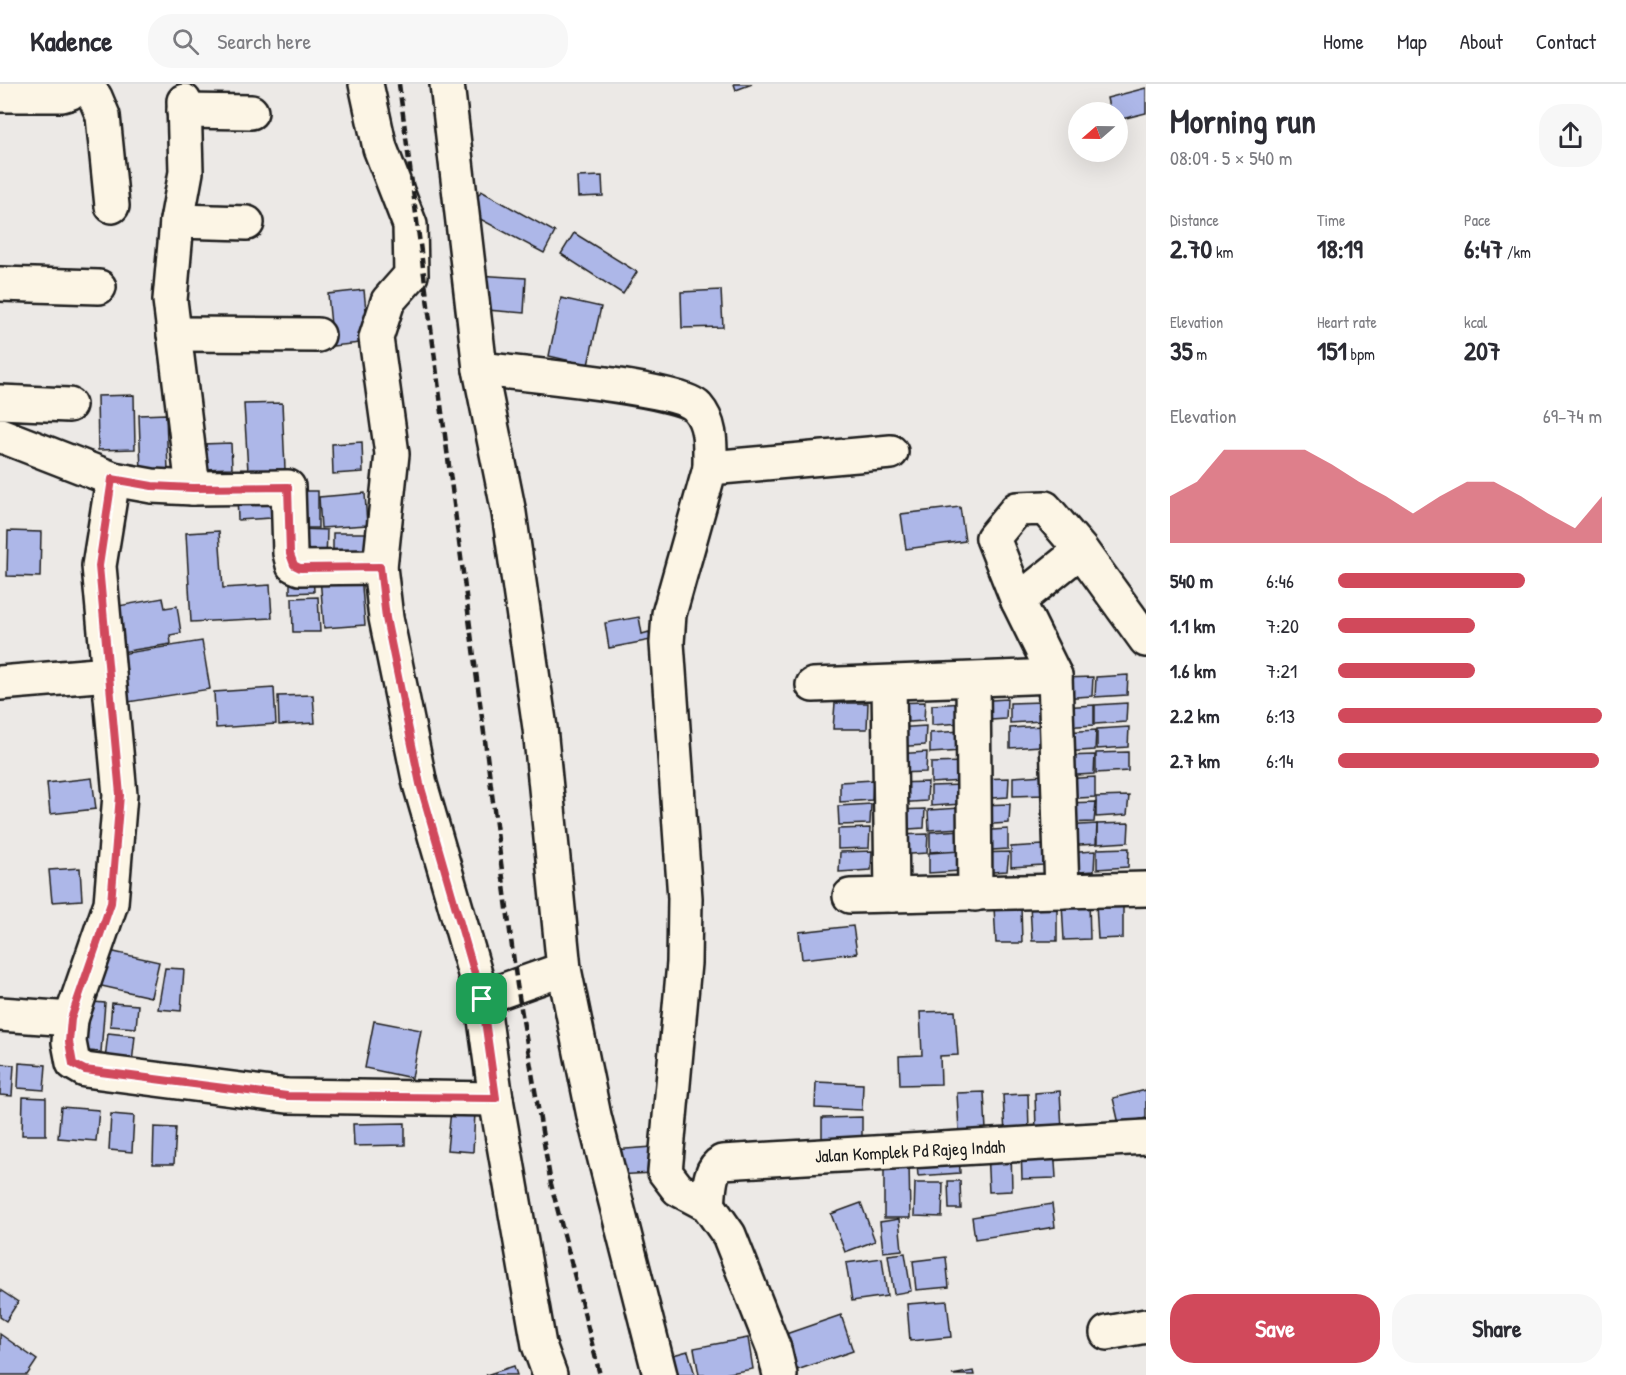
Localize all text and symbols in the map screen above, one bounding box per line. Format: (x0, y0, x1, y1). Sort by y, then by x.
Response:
search box (148, 14, 568, 68)
text: Kadence (30, 22, 112, 60)
icon: search (169, 25, 202, 58)
text: Search here (217, 26, 311, 56)
text: Home (1323, 27, 1364, 56)
text: Map (1397, 27, 1427, 56)
text: About (1460, 27, 1503, 56)
text: Contact (1536, 27, 1596, 56)
text: Morning run (1170, 99, 1316, 143)
north arrow (1068, 102, 1128, 162)
map controls (1068, 102, 1128, 162)
button: share (1539, 104, 1602, 167)
text: 08:09 · 5 × 540 m (1170, 144, 1292, 171)
text: Distance (1170, 209, 1219, 231)
text: Time (1317, 209, 1345, 231)
text: Pace (1464, 209, 1491, 231)
text: 2.70 (1170, 231, 1212, 266)
text: 18:19 (1317, 231, 1363, 266)
text: 6:47 (1464, 231, 1503, 266)
text: km (1212, 241, 1233, 263)
text: /km (1503, 241, 1531, 263)
text: Elevation (1170, 311, 1223, 333)
text: Heart rate (1317, 311, 1377, 333)
text: kcal (1464, 311, 1487, 333)
text: 35 (1170, 333, 1193, 368)
text: 151 (1317, 333, 1347, 368)
text: 207 (1464, 333, 1501, 368)
text: m (1193, 343, 1207, 365)
text: bpm (1347, 343, 1375, 365)
text: Elevation (1170, 402, 1236, 429)
text: 69–74 m (1543, 402, 1602, 429)
text: 540 m (1170, 567, 1213, 594)
text: 6:46 (1266, 567, 1294, 594)
text: 1.1 km (1170, 612, 1215, 639)
text: 7:20 (1266, 612, 1299, 639)
text: 1.6 km (1170, 657, 1216, 684)
text: 7:21 (1266, 657, 1297, 684)
text: 2.2 km (1170, 702, 1220, 729)
text: 6:13 (1266, 702, 1295, 729)
text: 2.7 km (1170, 747, 1220, 774)
text: 6:14 (1266, 747, 1293, 774)
pin (456, 973, 507, 1024)
icon: arrive (465, 982, 498, 1015)
street label: Jalan Komplek Pd Rajeg Indah (814, 1134, 1006, 1168)
button: Save (1170, 1294, 1380, 1363)
button: Share (1392, 1294, 1602, 1363)

